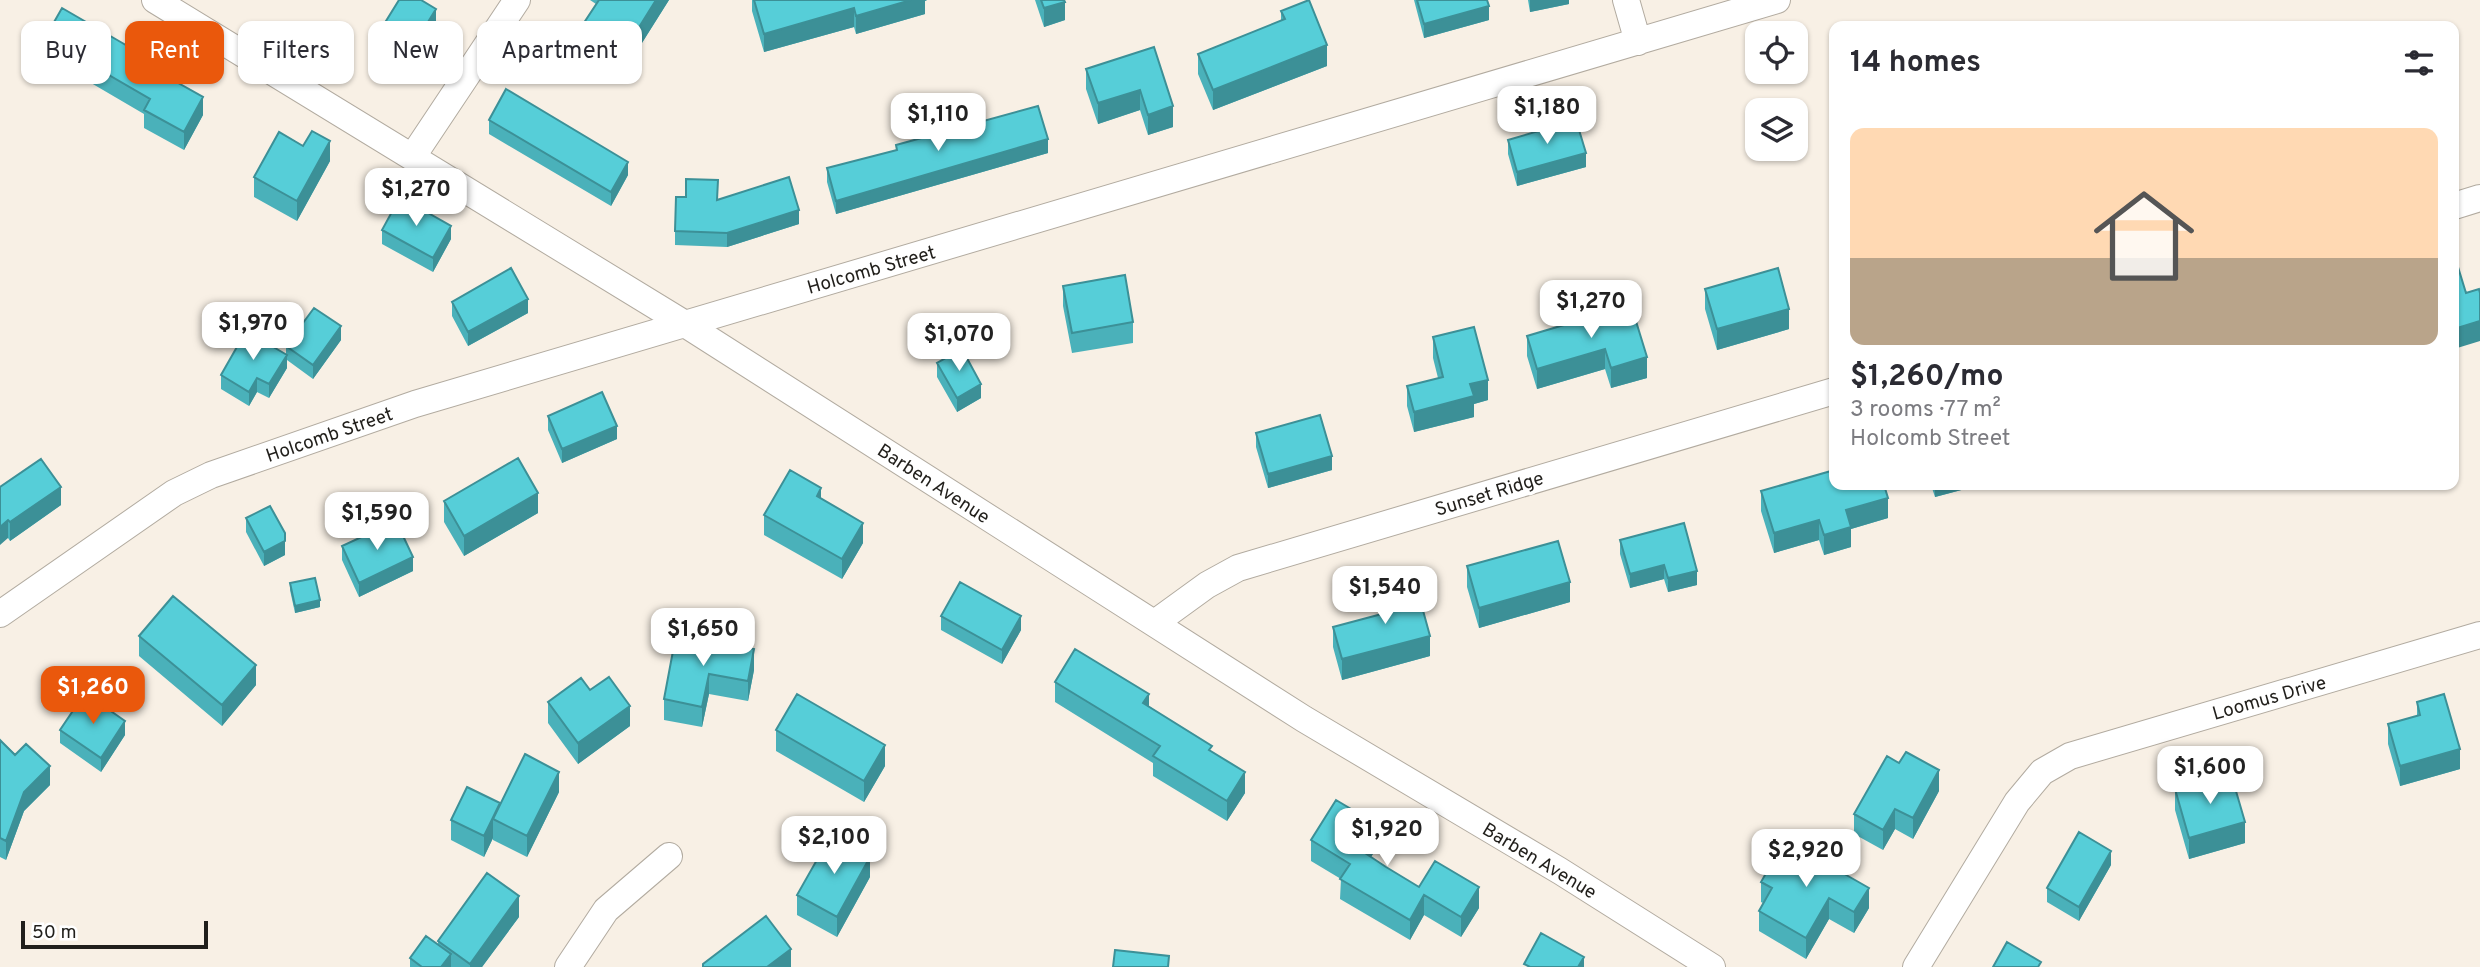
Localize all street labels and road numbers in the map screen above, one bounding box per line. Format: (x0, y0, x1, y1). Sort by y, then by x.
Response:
street label: Holcomb Street (804, 241, 939, 301)
street label: Holcomb Street (263, 403, 396, 469)
street label: Barben Avenue (872, 439, 994, 530)
street label: Sunset Ridge (1432, 467, 1547, 523)
street label: Loomus Drive (2210, 671, 2329, 727)
street label: Barben Avenue (1477, 818, 1601, 905)

